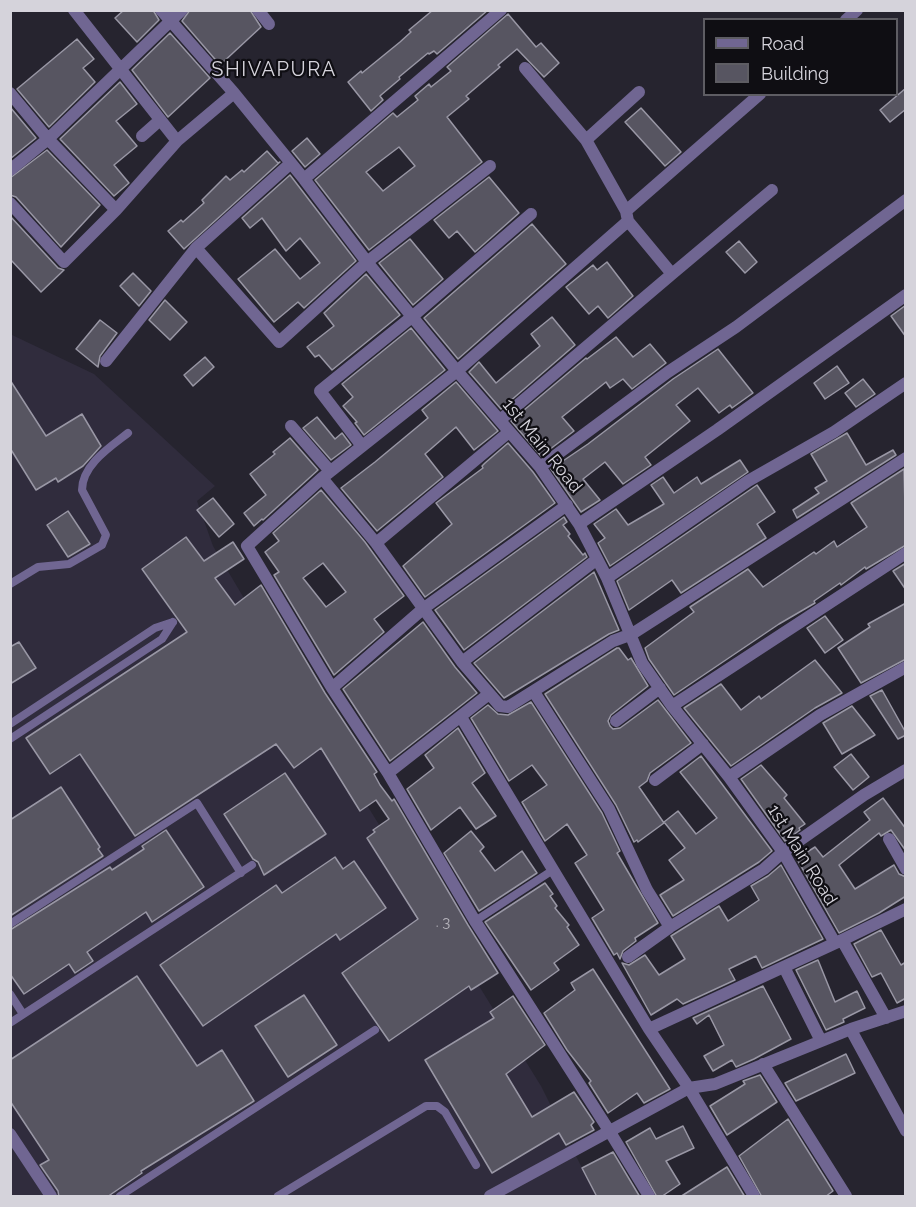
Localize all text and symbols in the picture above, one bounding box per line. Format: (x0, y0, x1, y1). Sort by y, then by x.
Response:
legend (703, 18, 898, 96)
text: Road (761, 33, 804, 54)
district label: SHIVAPURA (211, 58, 337, 82)
text: Building (761, 63, 829, 84)
street label: 1st Main Road (498, 395, 586, 497)
street label: 1st Main Road (762, 801, 842, 909)
house number: . 3 (436, 913, 450, 931)

